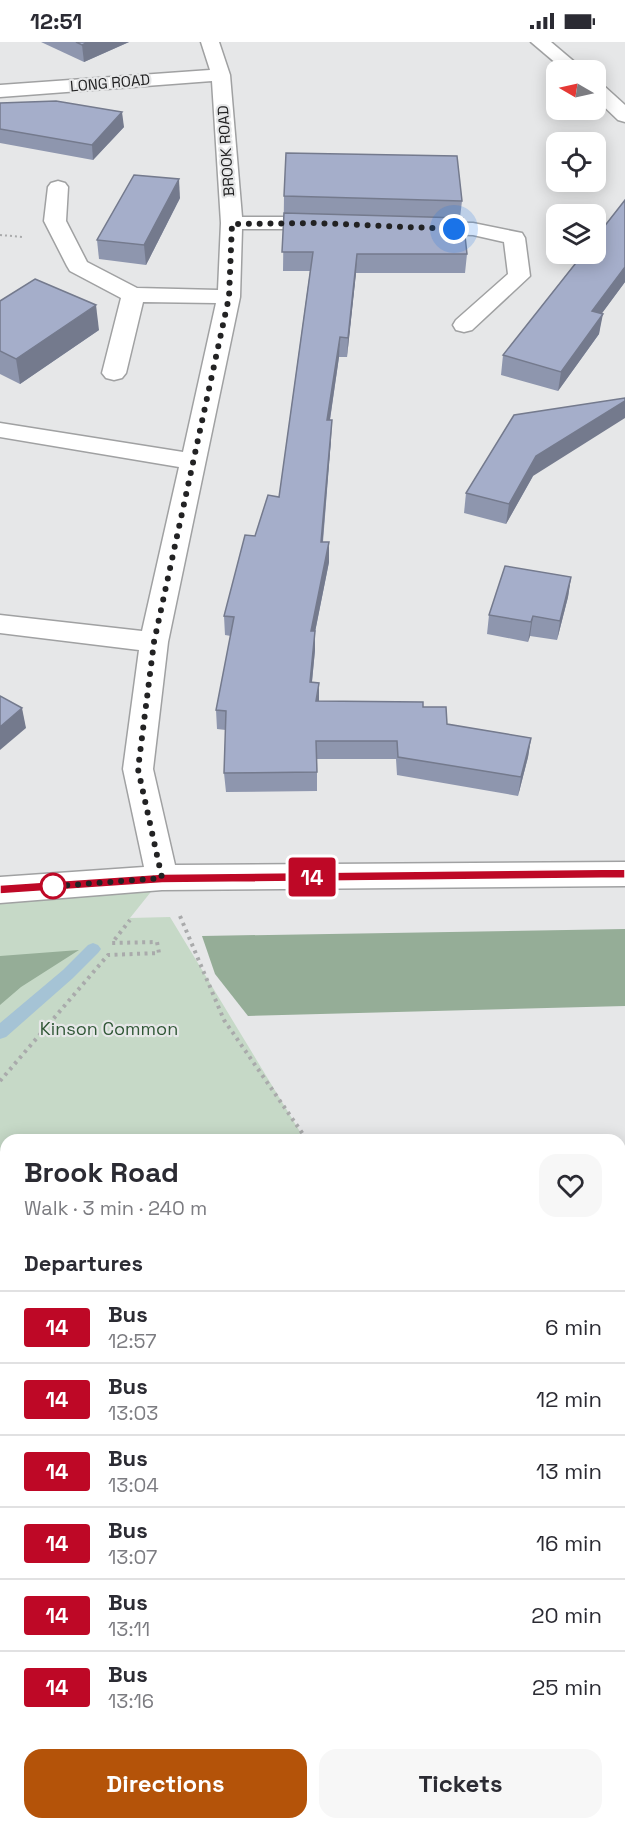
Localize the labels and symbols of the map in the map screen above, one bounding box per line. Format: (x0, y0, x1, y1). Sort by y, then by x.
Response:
north arrow (546, 60, 606, 120)
street label: LONG ROAD (69, 70, 151, 95)
street label: BROOK ROAD (213, 105, 238, 197)
your location (439, 214, 469, 244)
line badge: 14 (285, 858, 339, 896)
unlabelled marker (40, 873, 66, 899)
park label: Kinson Common (40, 1017, 178, 1040)

